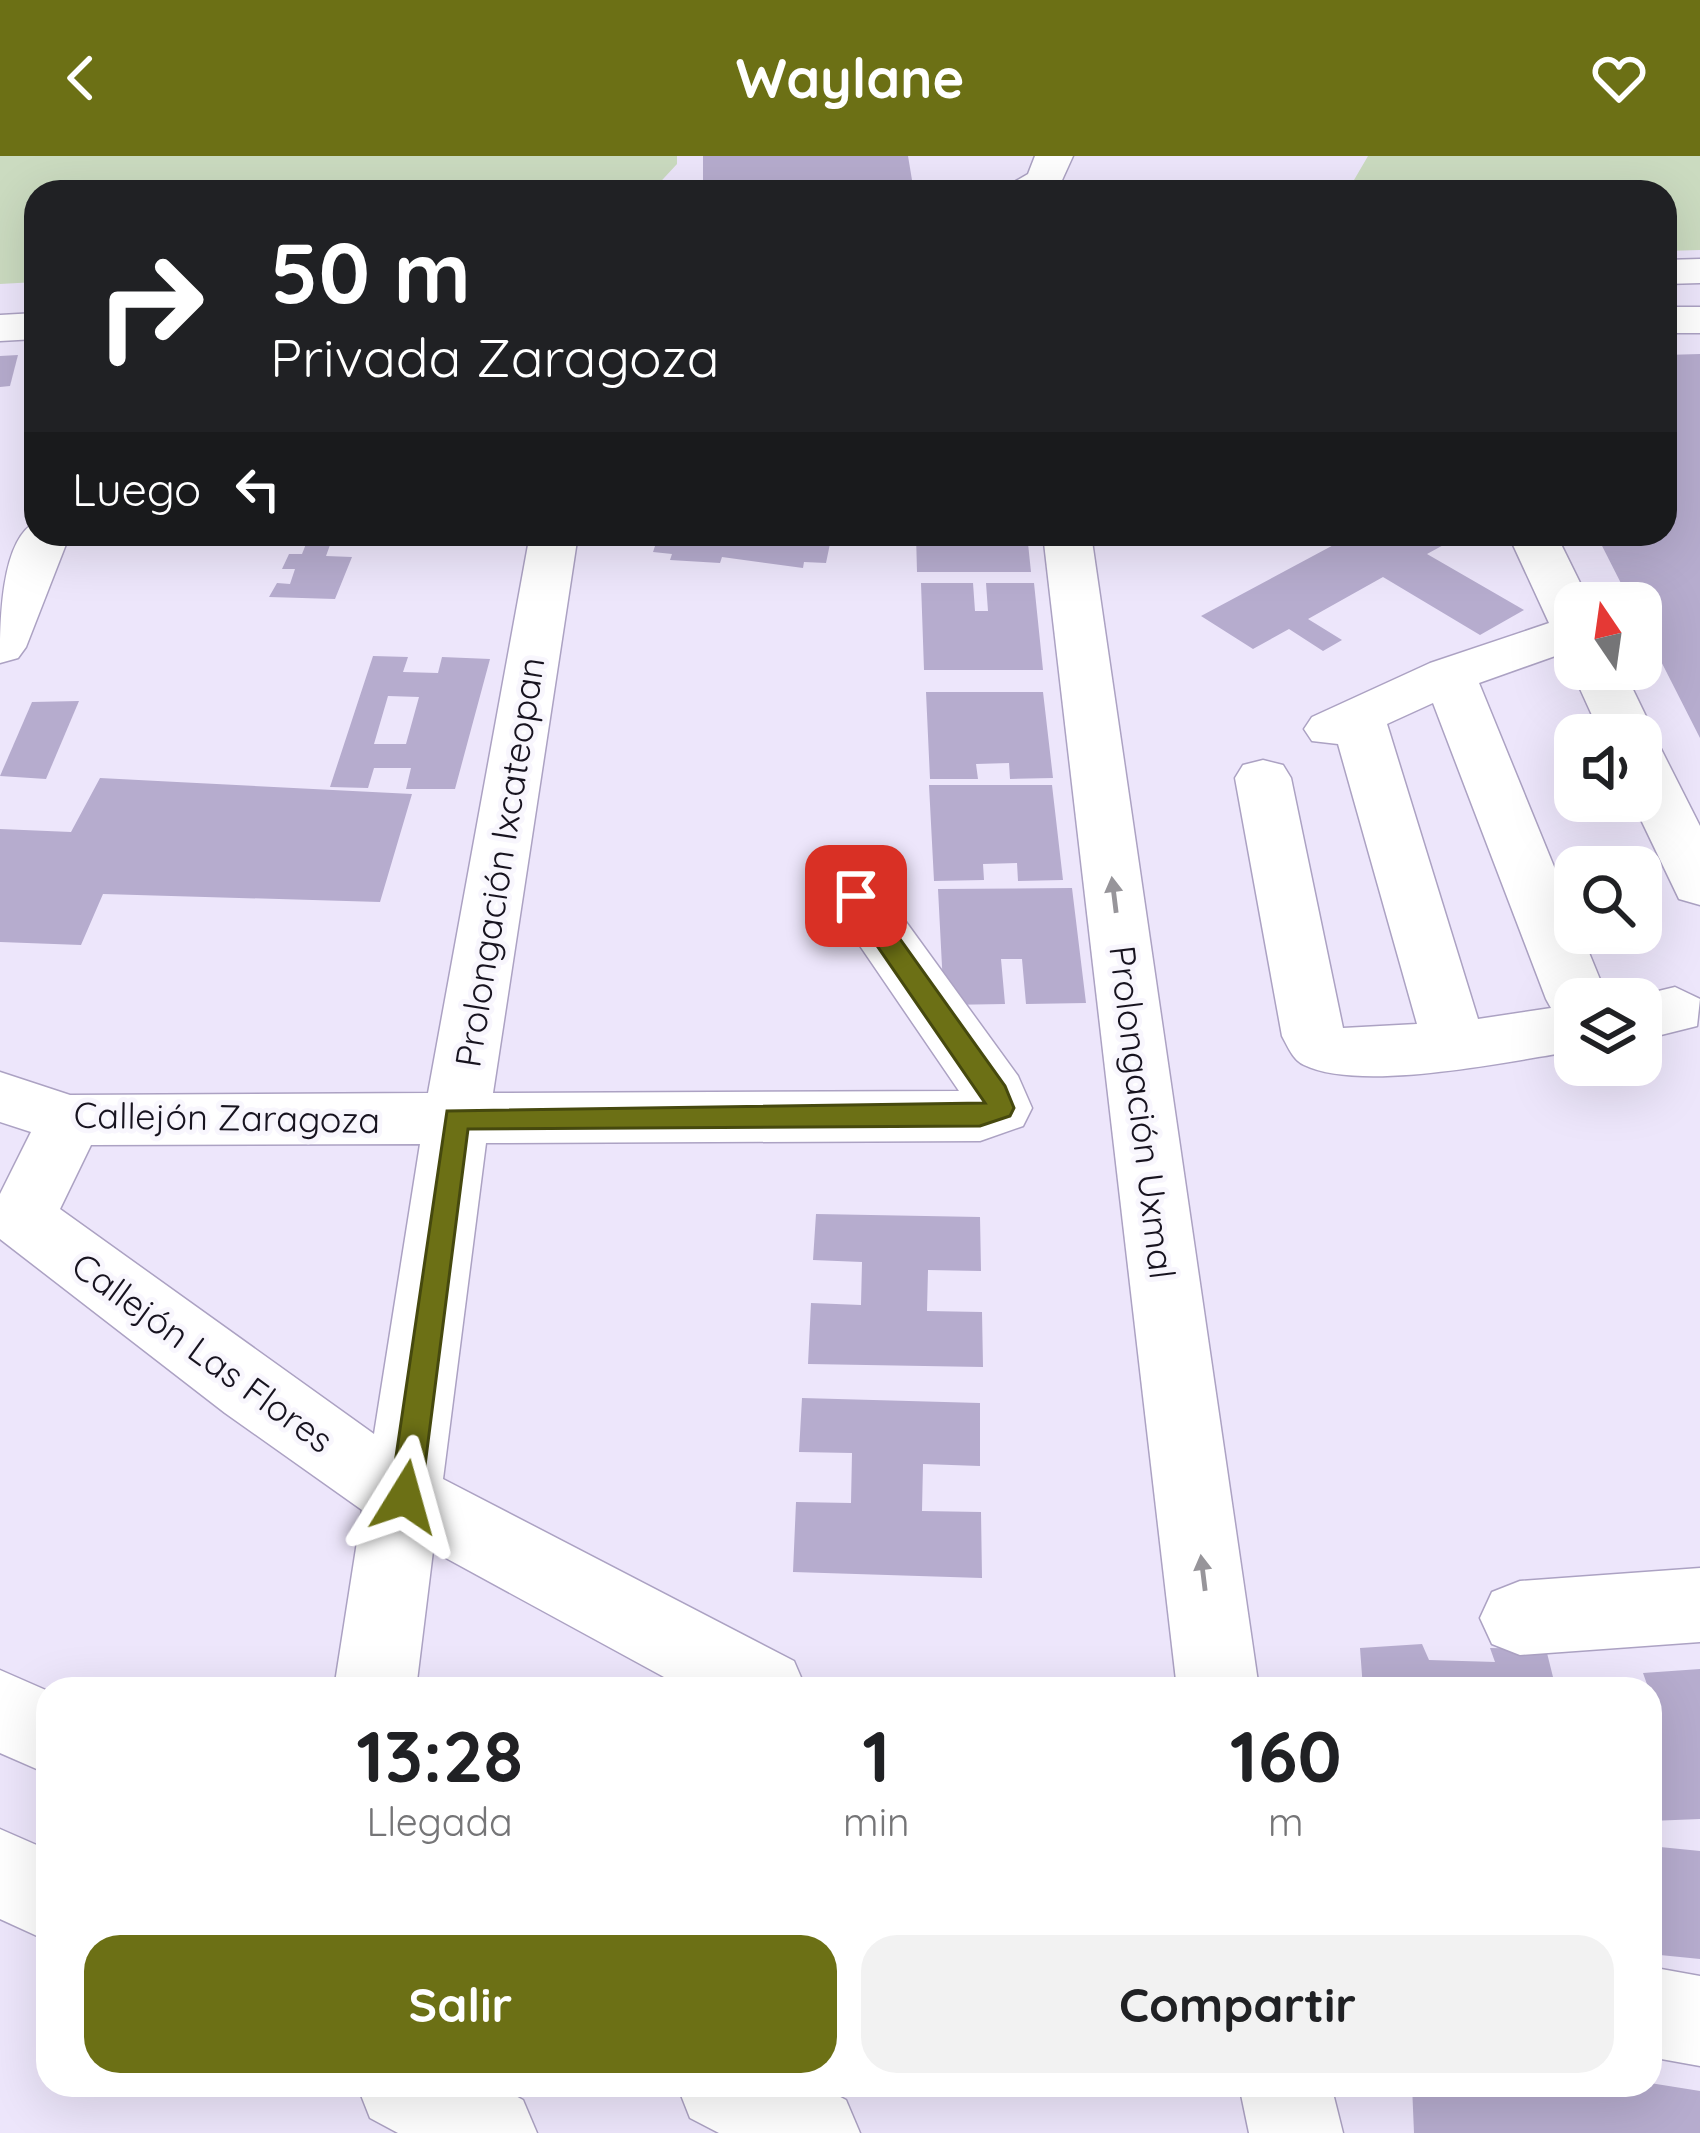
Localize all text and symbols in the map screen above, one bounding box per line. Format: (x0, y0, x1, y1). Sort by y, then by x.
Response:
text: Waylane (736, 44, 964, 112)
icon: back (48, 45, 114, 111)
icon: heart (1586, 45, 1652, 111)
text: 50 m (270, 219, 471, 324)
icon: right (72, 228, 228, 384)
text: Privada Zaragoza (270, 323, 720, 391)
icon: left (225, 456, 291, 522)
text: Luego (72, 461, 201, 517)
north arrow (1554, 582, 1662, 690)
map controls (1554, 582, 1662, 1086)
street label: Prolongación Ixcateopan (444, 654, 554, 1070)
button: sound (1554, 714, 1662, 822)
pin (805, 845, 907, 947)
button: search (1554, 846, 1662, 954)
icon: arrive (823, 863, 889, 929)
one-way arrow (1105, 876, 1124, 913)
street label: Prolongación Uxmal (1100, 943, 1186, 1281)
button: layers (1554, 978, 1662, 1086)
street label: Callejón Zaragoza (73, 1092, 381, 1142)
street label: Callejón Las Flores (64, 1242, 342, 1462)
position arrow (342, 1434, 468, 1560)
one-way arrow (1193, 1554, 1212, 1591)
text: 13:28 (356, 1710, 523, 1800)
text: 1 (862, 1710, 890, 1800)
text: 160 (1230, 1710, 1342, 1800)
text: Llegada (366, 1797, 513, 1846)
text: min (843, 1797, 910, 1846)
text: m (1268, 1797, 1304, 1846)
button: Salir (84, 1935, 837, 2073)
button: Compartir (861, 1935, 1614, 2073)

